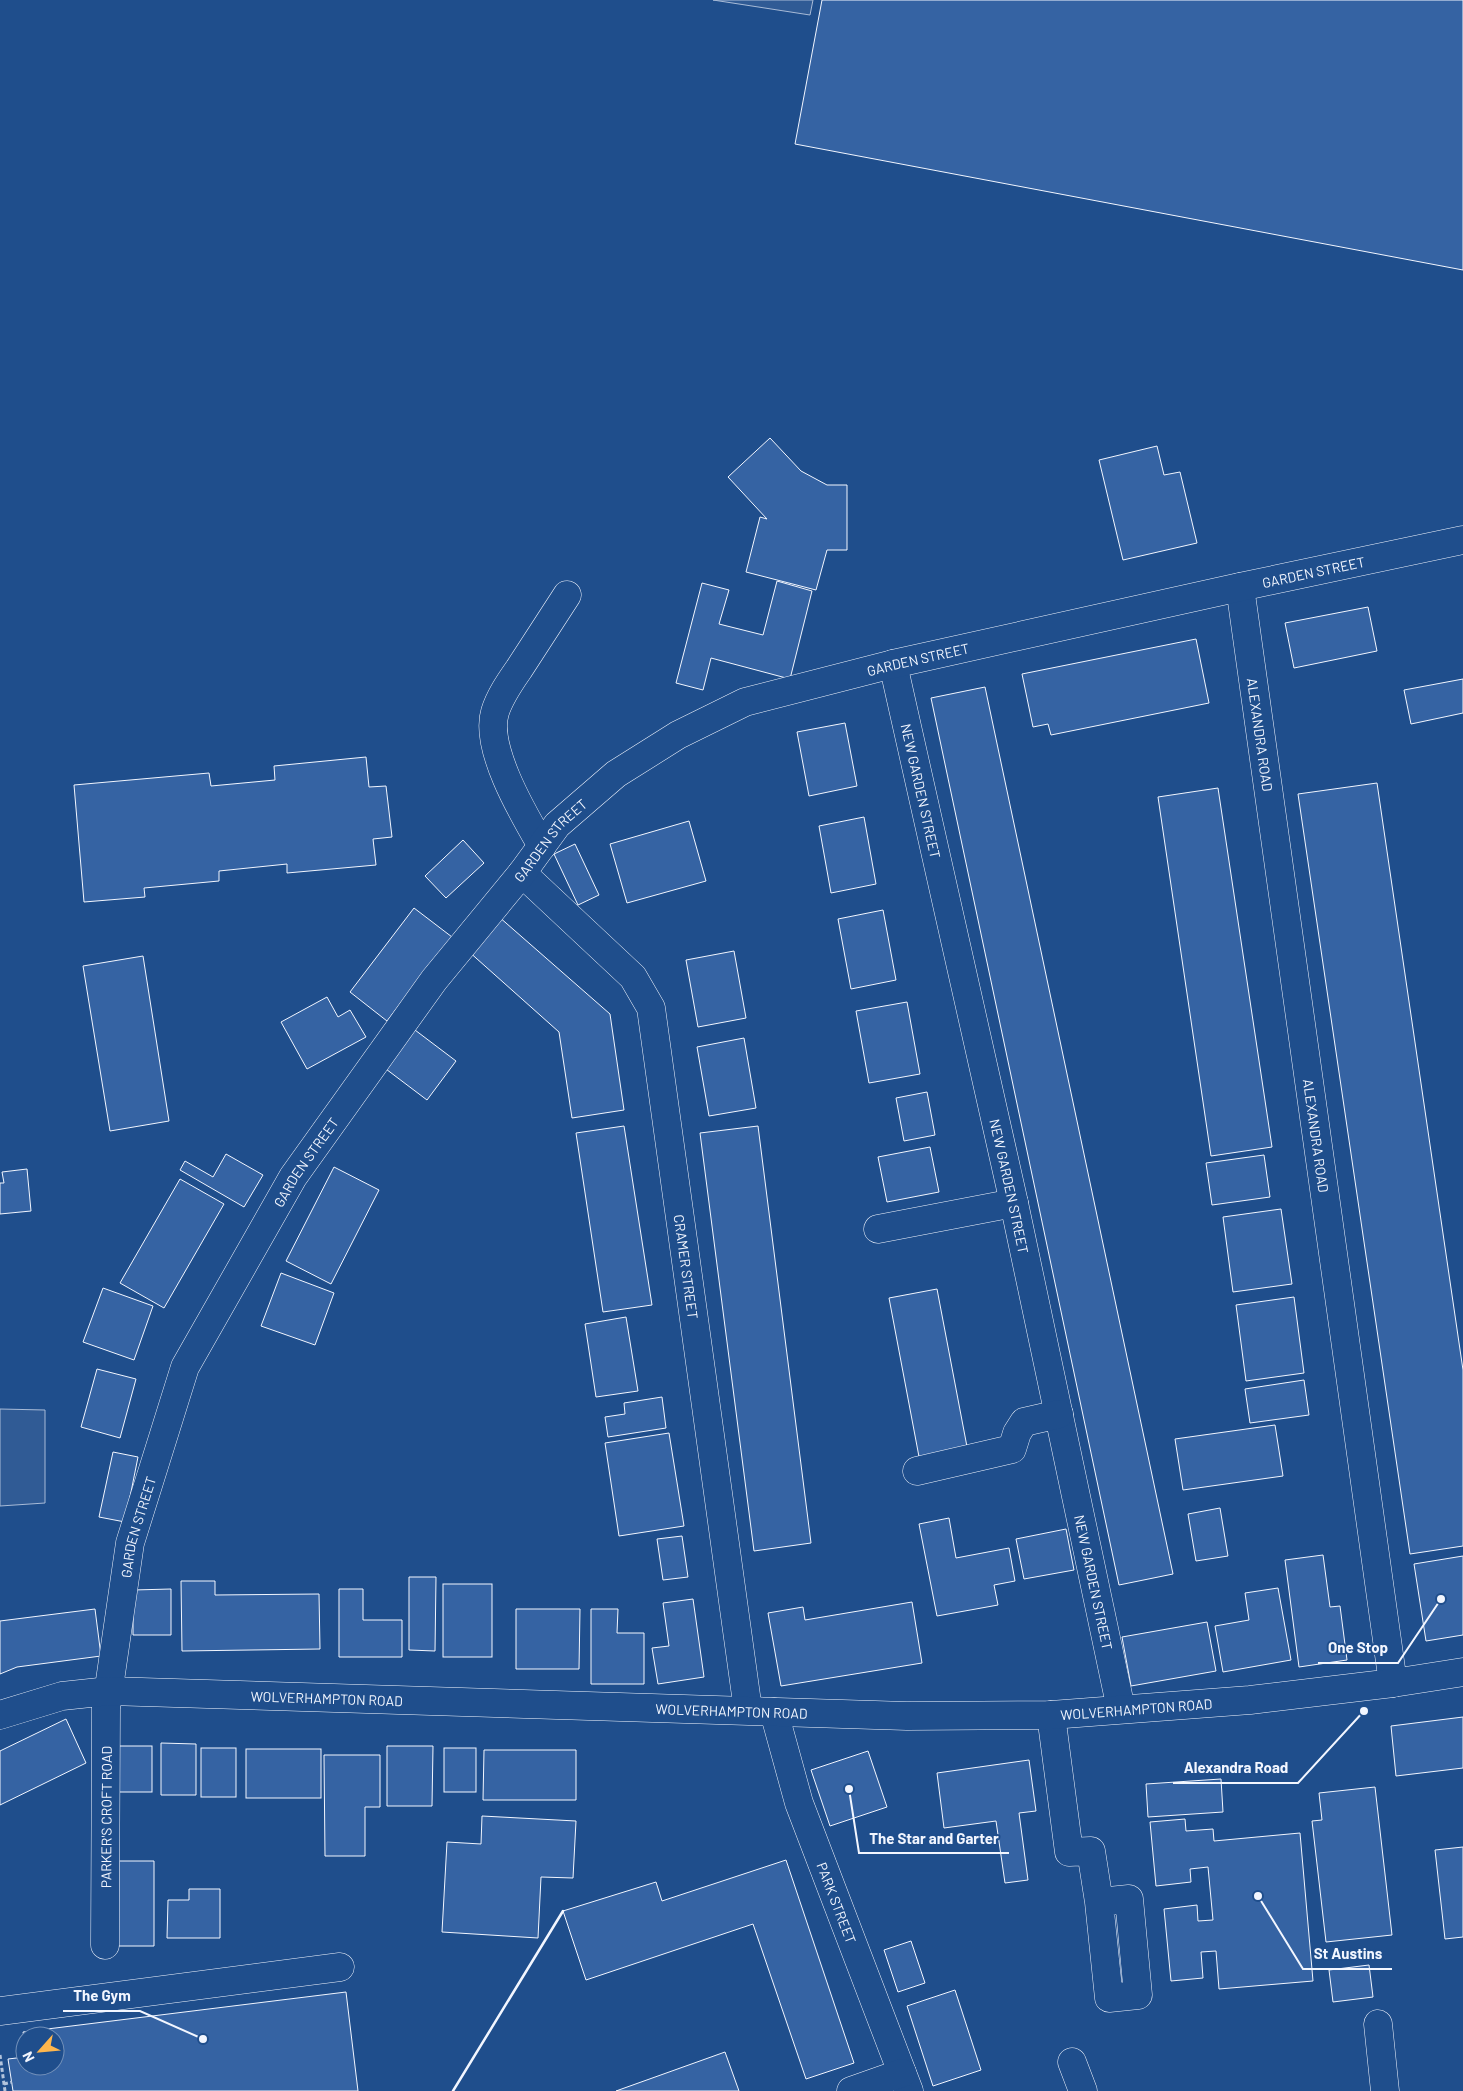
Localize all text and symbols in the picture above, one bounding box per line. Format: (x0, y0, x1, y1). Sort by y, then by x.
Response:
street label: GARDEN STREET (1260, 552, 1366, 591)
street label: GARDEN STREET (865, 639, 971, 679)
street label: ALEXANDRA ROAD (1244, 677, 1277, 792)
street label: NEW GARDEN STREET (898, 722, 945, 860)
street label: GARDEN STREET (510, 795, 590, 885)
street label: ALEXANDRA ROAD (1300, 1078, 1333, 1194)
street label: GARDEN STREET (269, 1114, 342, 1210)
street label: NEW GARDEN STREET (987, 1117, 1033, 1255)
street label: CRAMER STREET (671, 1213, 702, 1320)
street label: GARDEN STREET (117, 1474, 159, 1579)
street label: NEW GARDEN STREET (1072, 1513, 1117, 1651)
callout: One Stop (1318, 1633, 1398, 1663)
text: One Stop (1328, 1638, 1388, 1656)
street label: WOLVERHAMPTON ROAD (250, 1687, 403, 1709)
street label: WOLVERHAMPTON ROAD (1060, 1694, 1213, 1723)
street label: WOLVERHAMPTON ROAD (655, 1700, 808, 1721)
street label: PARKER'S CROFT ROAD (97, 1746, 114, 1888)
callout: Alexandra Road (1173, 1753, 1298, 1783)
text: Alexandra Road (1184, 1758, 1288, 1776)
callout: The Star and Garter (859, 1823, 1009, 1853)
text: The Star and Garter (869, 1829, 999, 1847)
street label: PARK STREET (814, 1860, 860, 1946)
callout: St Austins (1303, 1939, 1392, 1969)
text: St Austins (1314, 1944, 1383, 1962)
callout: The Gym (63, 1981, 140, 2011)
text: The Gym (73, 1986, 131, 2004)
north arrow (15, 2026, 65, 2076)
text: N (18, 2049, 38, 2065)

